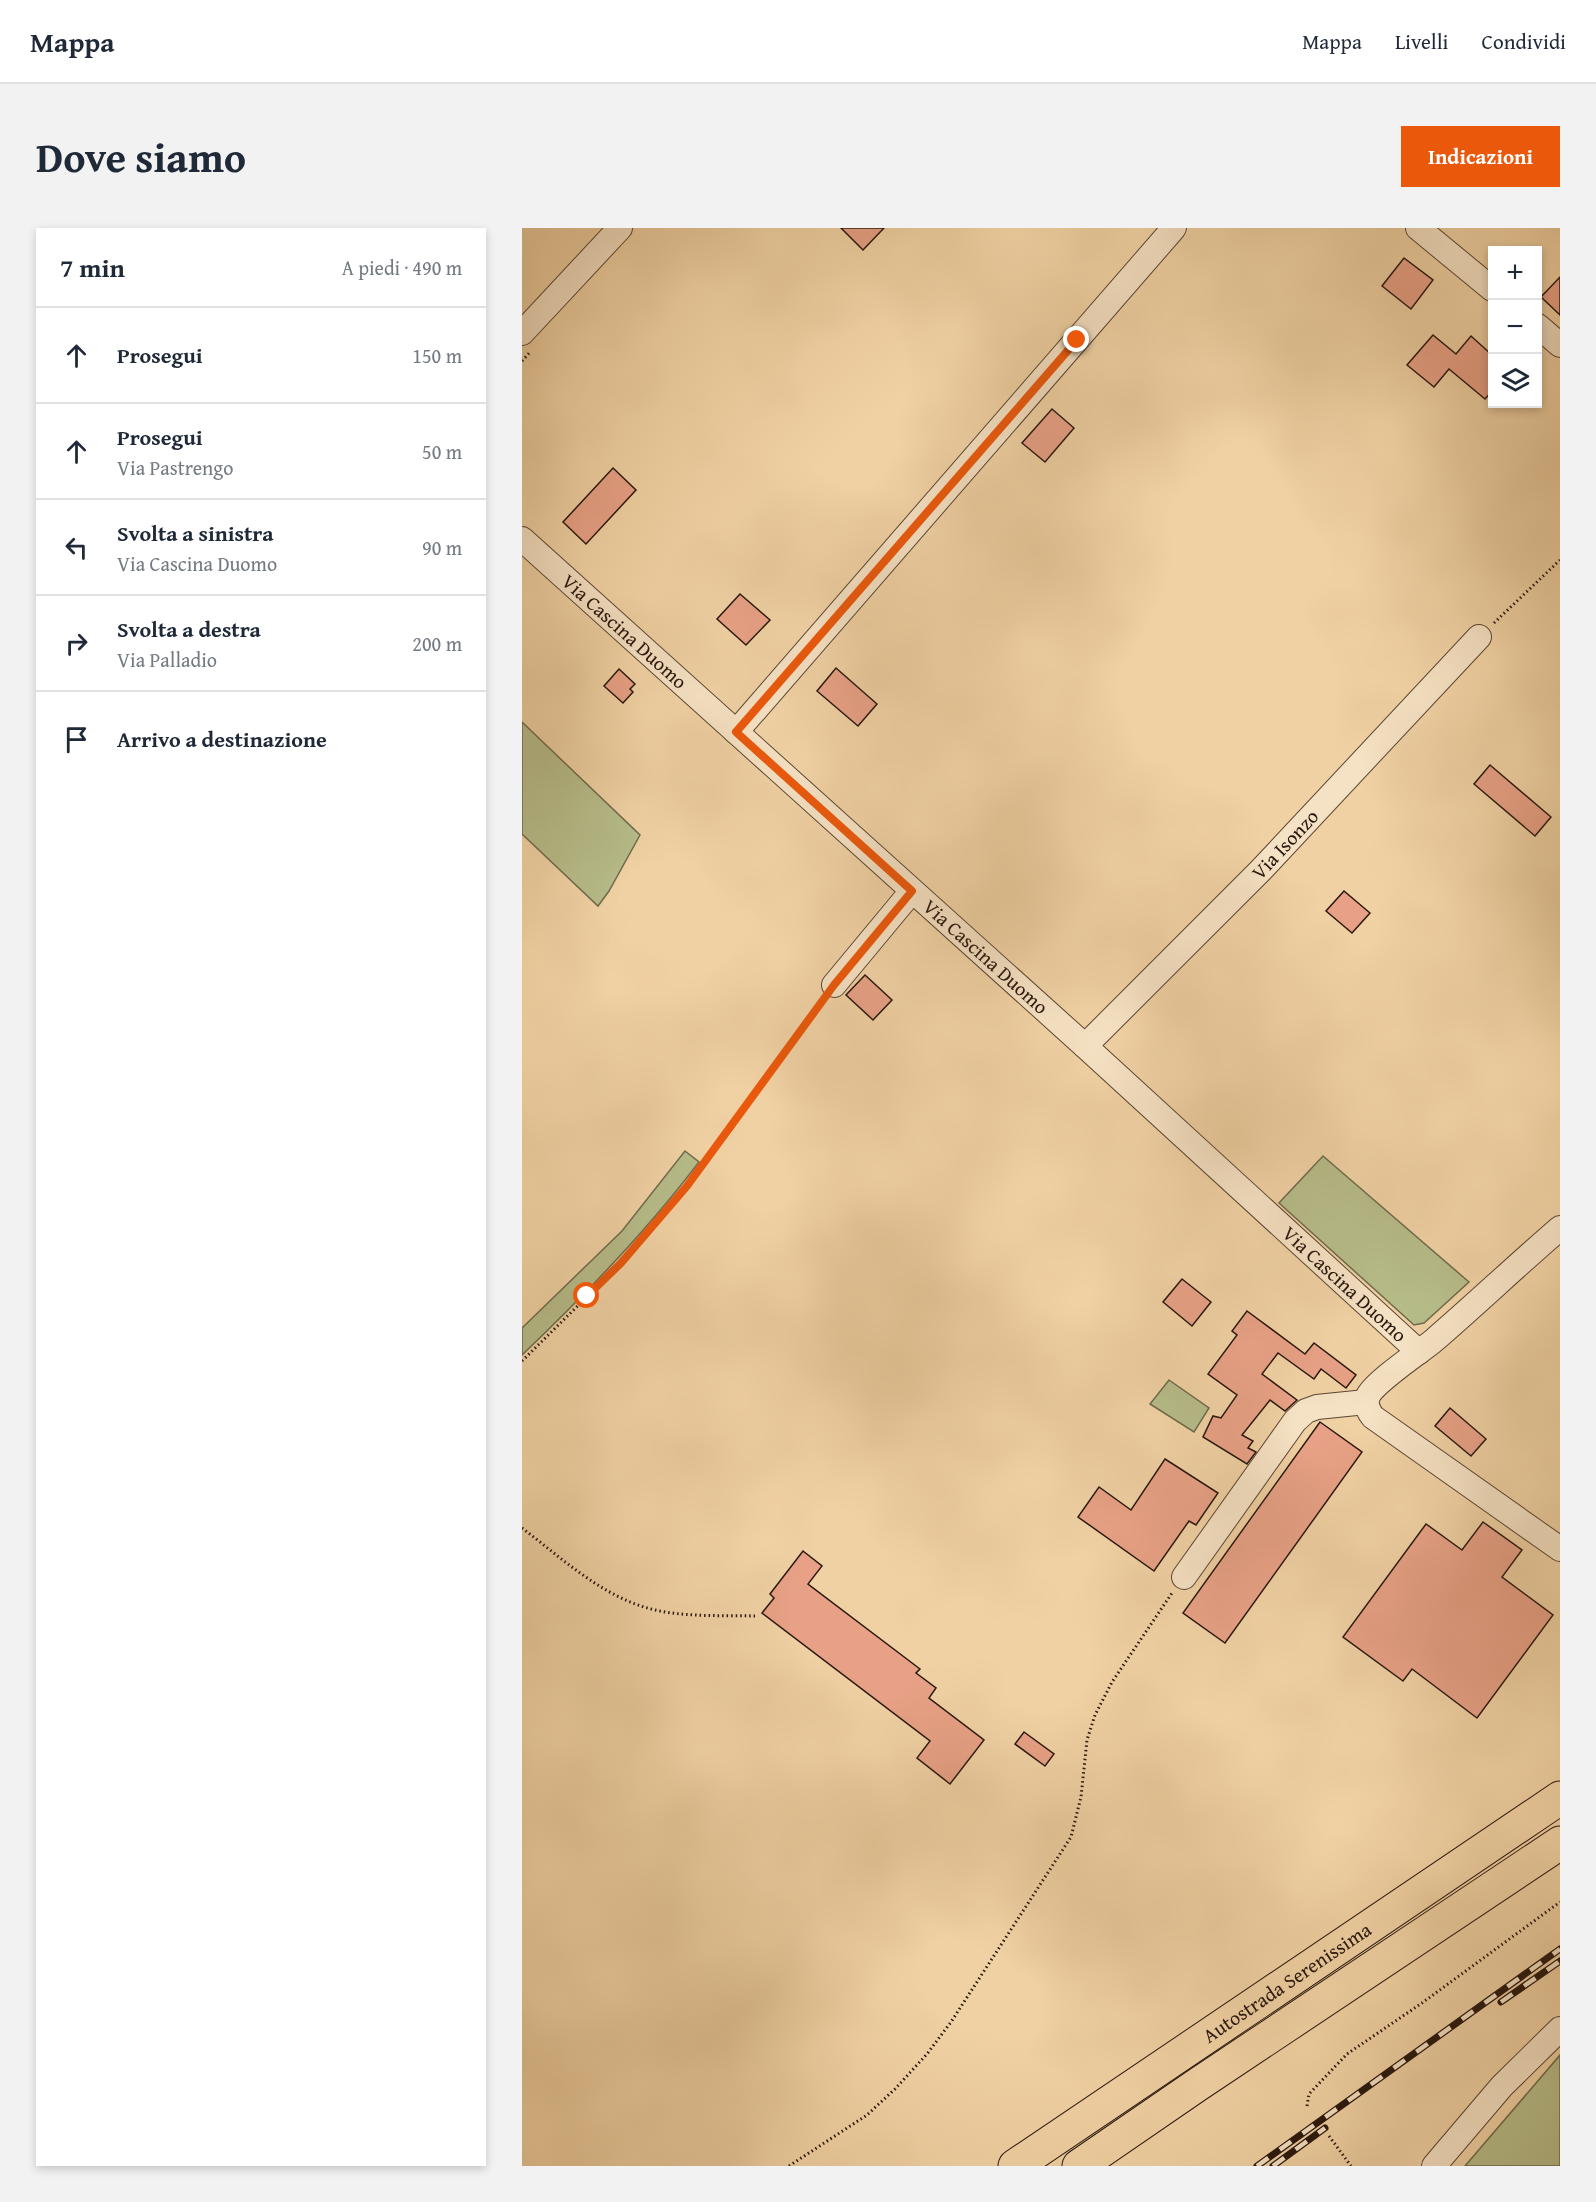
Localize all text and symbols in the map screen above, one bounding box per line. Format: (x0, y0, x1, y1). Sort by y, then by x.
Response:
text: Mappa (30, 21, 115, 62)
text: Mappa (1302, 26, 1362, 57)
text: Livelli (1395, 26, 1449, 57)
text: Condividi (1482, 26, 1566, 57)
text: Dove siamo (36, 126, 246, 187)
button: Indicazioni (1401, 126, 1560, 187)
map controls (1488, 246, 1542, 408)
button: + (1488, 246, 1542, 300)
text: 7 min (60, 248, 125, 287)
text: A piedi · 490 m (342, 253, 462, 282)
button: − (1488, 300, 1542, 354)
route end (1063, 326, 1089, 352)
icon: ahead (60, 339, 93, 372)
text: Prosegui (117, 339, 203, 371)
text: 150 m (412, 341, 462, 370)
button: layers (1488, 354, 1542, 408)
text: Prosegui (117, 421, 203, 453)
icon: ahead (60, 435, 93, 468)
text: 50 m (422, 437, 462, 466)
text: Via Pastrengo (117, 453, 233, 482)
text: Svolta a sinistra (117, 517, 274, 549)
icon: left (60, 531, 93, 564)
text: 90 m (422, 533, 462, 562)
text: Via Cascina Duomo (117, 549, 277, 578)
street label: Via Cascina Duomo (556, 567, 694, 695)
text: Svolta a destra (117, 613, 261, 645)
icon: right (60, 627, 93, 660)
text: 200 m (412, 629, 462, 658)
text: Via Palladio (117, 645, 217, 674)
icon: arrive (60, 723, 93, 756)
text: Arrivo a destinazione (117, 723, 327, 755)
street label: Via Isonzo (1244, 802, 1325, 886)
street label: Via Cascina Duomo (917, 892, 1055, 1021)
street label: Via Cascina Duomo (1276, 1219, 1414, 1348)
route start (573, 1282, 599, 1308)
street label: Autostrada Serenissima (1196, 1914, 1377, 2049)

